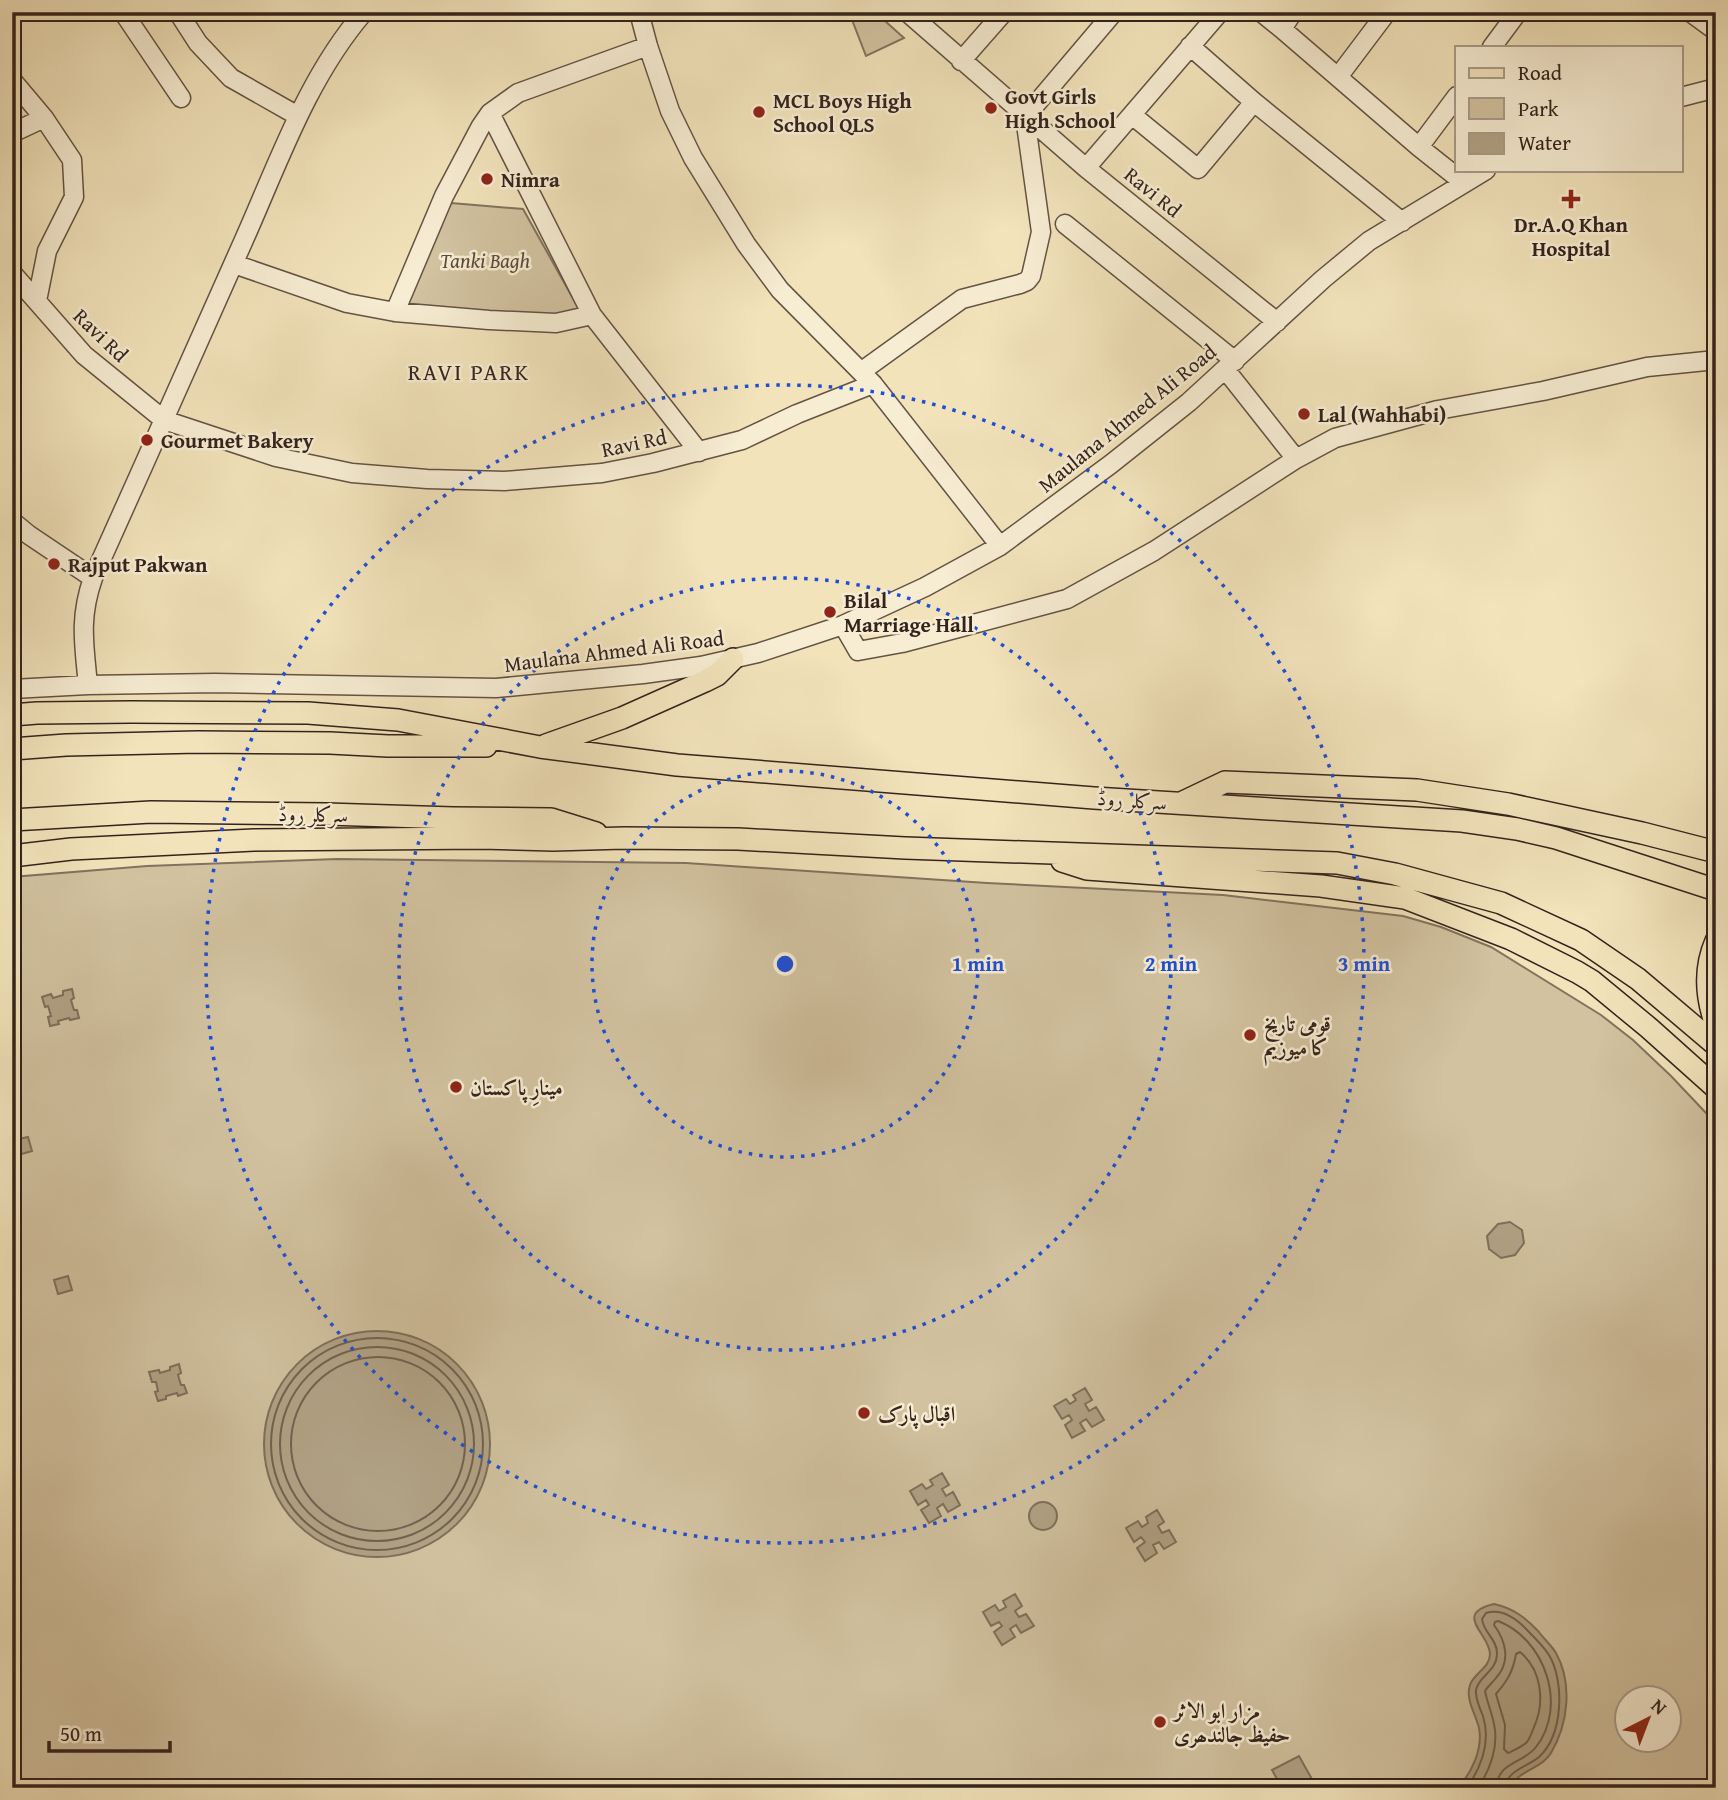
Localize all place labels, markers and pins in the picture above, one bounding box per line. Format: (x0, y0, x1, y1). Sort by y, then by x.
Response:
place label: Govt Girls High School (1005, 81, 1116, 136)
place label: MCL Boys High School QLS (773, 85, 912, 140)
marker: Govt Girls High School (983, 100, 999, 116)
marker: MCL Boys High School QLS (751, 104, 767, 120)
place label: Nimra (501, 164, 560, 195)
marker: Nimra (479, 171, 495, 187)
marker: Dr.A.Q Khan Hospital (1561, 189, 1581, 209)
place label: Dr.A.Q Khan Hospital (1514, 209, 1628, 264)
place label: Lal (Wahhabi) (1318, 399, 1446, 430)
marker: Lal (Wahhabi) (1296, 406, 1312, 422)
place label: Gourmet Bakery (161, 425, 314, 456)
marker: Gourmet Bakery (139, 432, 155, 448)
place label: Rajput Pakwan (68, 549, 208, 580)
marker: Rajput Pakwan (46, 556, 62, 572)
place label: Bilal Marriage Hall (844, 585, 974, 640)
marker: Bilal Marriage Hall (822, 604, 838, 620)
centre of rings (773, 952, 797, 976)
place label: قومی تاریخ کا میوزیم (1264, 1008, 1331, 1066)
marker: قومی تاریخ کا میوزیم (1242, 1027, 1258, 1043)
place label: مینارِ پاکستان (470, 1072, 563, 1106)
marker: مینارِ پاکستان (448, 1079, 464, 1095)
place label: اقبال پارک (878, 1398, 955, 1429)
marker: اقبال پارک (856, 1405, 872, 1421)
place label: مزار ابو الاثر حفیظ جالندھری (1172, 1695, 1290, 1750)
marker: مزار ابو الاثر حفیظ جالندھری (1152, 1714, 1168, 1730)

